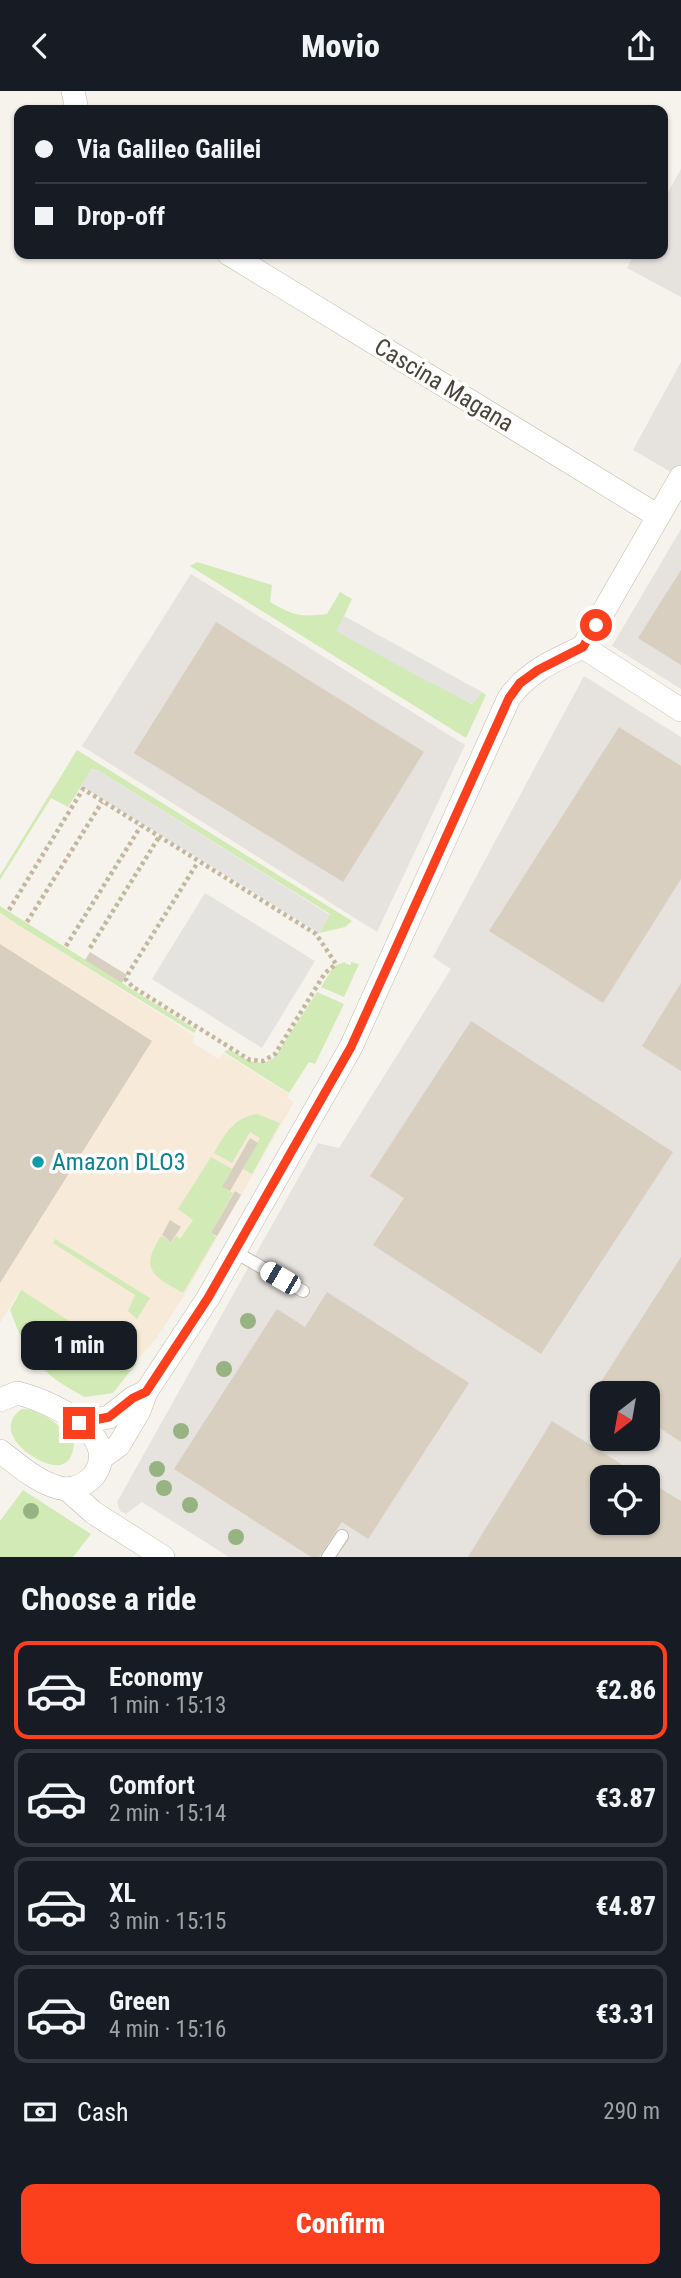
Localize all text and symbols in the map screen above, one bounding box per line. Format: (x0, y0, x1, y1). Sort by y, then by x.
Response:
icon: back (21, 27, 59, 65)
text: Movio (301, 27, 380, 65)
icon: share (622, 27, 660, 65)
text: Via Galileo Galilei (77, 134, 261, 164)
text: Drop-off (77, 201, 165, 231)
street label: Cascina Magana (369, 332, 519, 438)
route start (580, 609, 612, 641)
place label: Amazon DLO3 (52, 1148, 186, 1176)
marker: Amazon DLO3 (30, 1154, 46, 1170)
car (257, 1258, 304, 1298)
callout: 1 min (21, 1321, 137, 1371)
text: 1 min (53, 1332, 105, 1359)
north arrow (590, 1381, 660, 1451)
map controls (590, 1381, 660, 1535)
route end (63, 1407, 95, 1439)
button: locate (590, 1465, 660, 1535)
text: Choose a ride (21, 1580, 196, 1618)
icon: car (25, 1659, 88, 1722)
text: Economy (109, 1662, 203, 1692)
text: €2.86 (595, 1675, 656, 1705)
text: 1 min · 15:13 (109, 1692, 226, 1719)
icon: car (25, 1767, 88, 1830)
text: Comfort (109, 1770, 195, 1800)
text: €3.87 (595, 1783, 656, 1813)
text: 2 min · 15:14 (109, 1800, 226, 1827)
icon: car (25, 1875, 88, 1938)
text: XL (109, 1878, 136, 1908)
text: €4.87 (595, 1891, 656, 1921)
text: 3 min · 15:15 (109, 1908, 226, 1935)
icon: car (25, 1983, 88, 2046)
text: Green (109, 1986, 170, 2016)
text: €3.31 (595, 1999, 656, 2029)
text: 4 min · 15:16 (109, 2016, 226, 2043)
icon: cash (21, 2093, 59, 2131)
text: Cash (77, 2097, 129, 2127)
text: 290 m (603, 2098, 660, 2125)
button: Confirm (21, 2184, 660, 2264)

